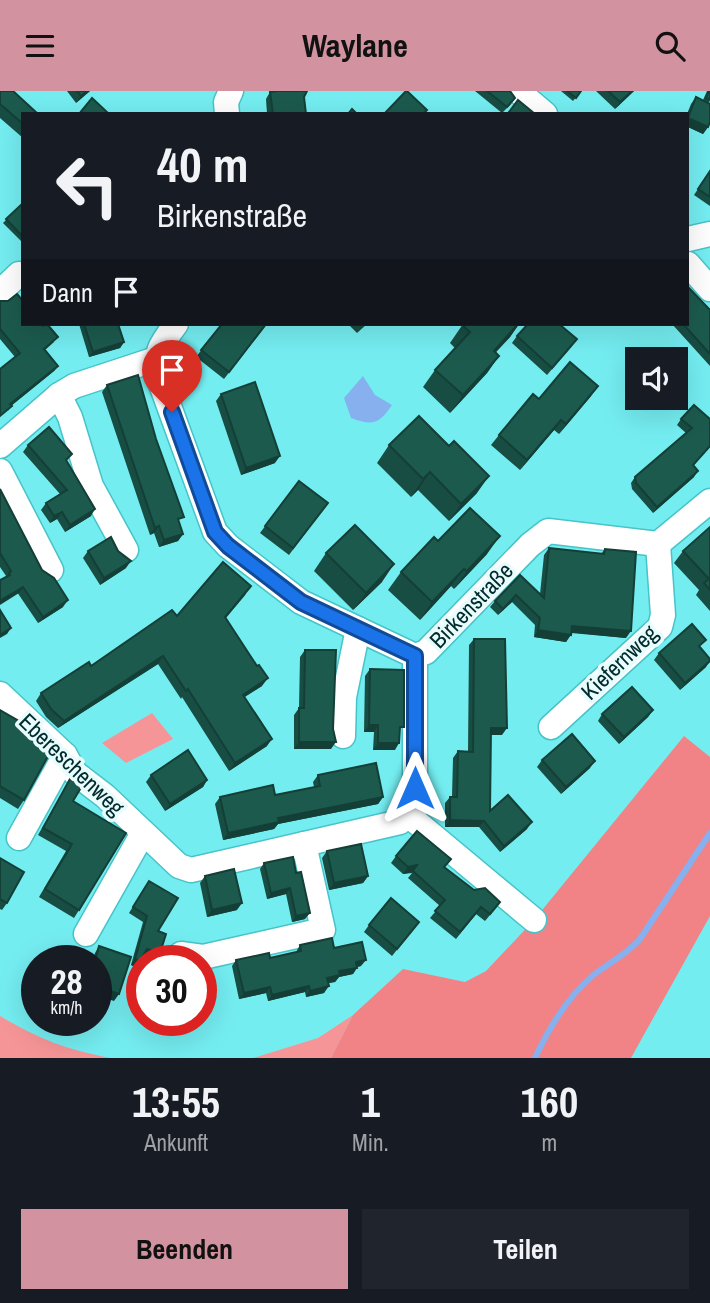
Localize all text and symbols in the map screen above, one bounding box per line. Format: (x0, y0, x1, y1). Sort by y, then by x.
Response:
text: Waylane (302, 24, 408, 67)
icon: menu (21, 27, 59, 65)
icon: search (651, 27, 689, 65)
text: 40 m (157, 131, 249, 197)
icon: left (42, 140, 133, 231)
text: Birkenstraße (157, 194, 307, 237)
icon: arrive (107, 273, 145, 311)
text: Dann (42, 275, 93, 310)
pin (142, 340, 202, 412)
map controls (625, 347, 688, 410)
button: sound (625, 347, 688, 410)
icon: arrive (153, 351, 191, 389)
street label: Birkenstraße (422, 555, 520, 655)
street label: Kiefernweg (574, 617, 664, 706)
street label: Ebereschenweg (13, 706, 132, 822)
position arrow (378, 751, 452, 825)
speed limit sign: 30 (126, 945, 217, 1036)
text: 28 (51, 958, 82, 1005)
text: km/h (51, 995, 83, 1020)
text: 13:55 (132, 1074, 220, 1130)
text: 1 (361, 1074, 380, 1130)
text: 160 (521, 1074, 578, 1130)
text: Ankunft (144, 1127, 208, 1158)
text: Min. (352, 1127, 389, 1158)
text: m (541, 1127, 557, 1158)
button: Beenden (21, 1209, 348, 1289)
button: Teilen (362, 1209, 689, 1289)

